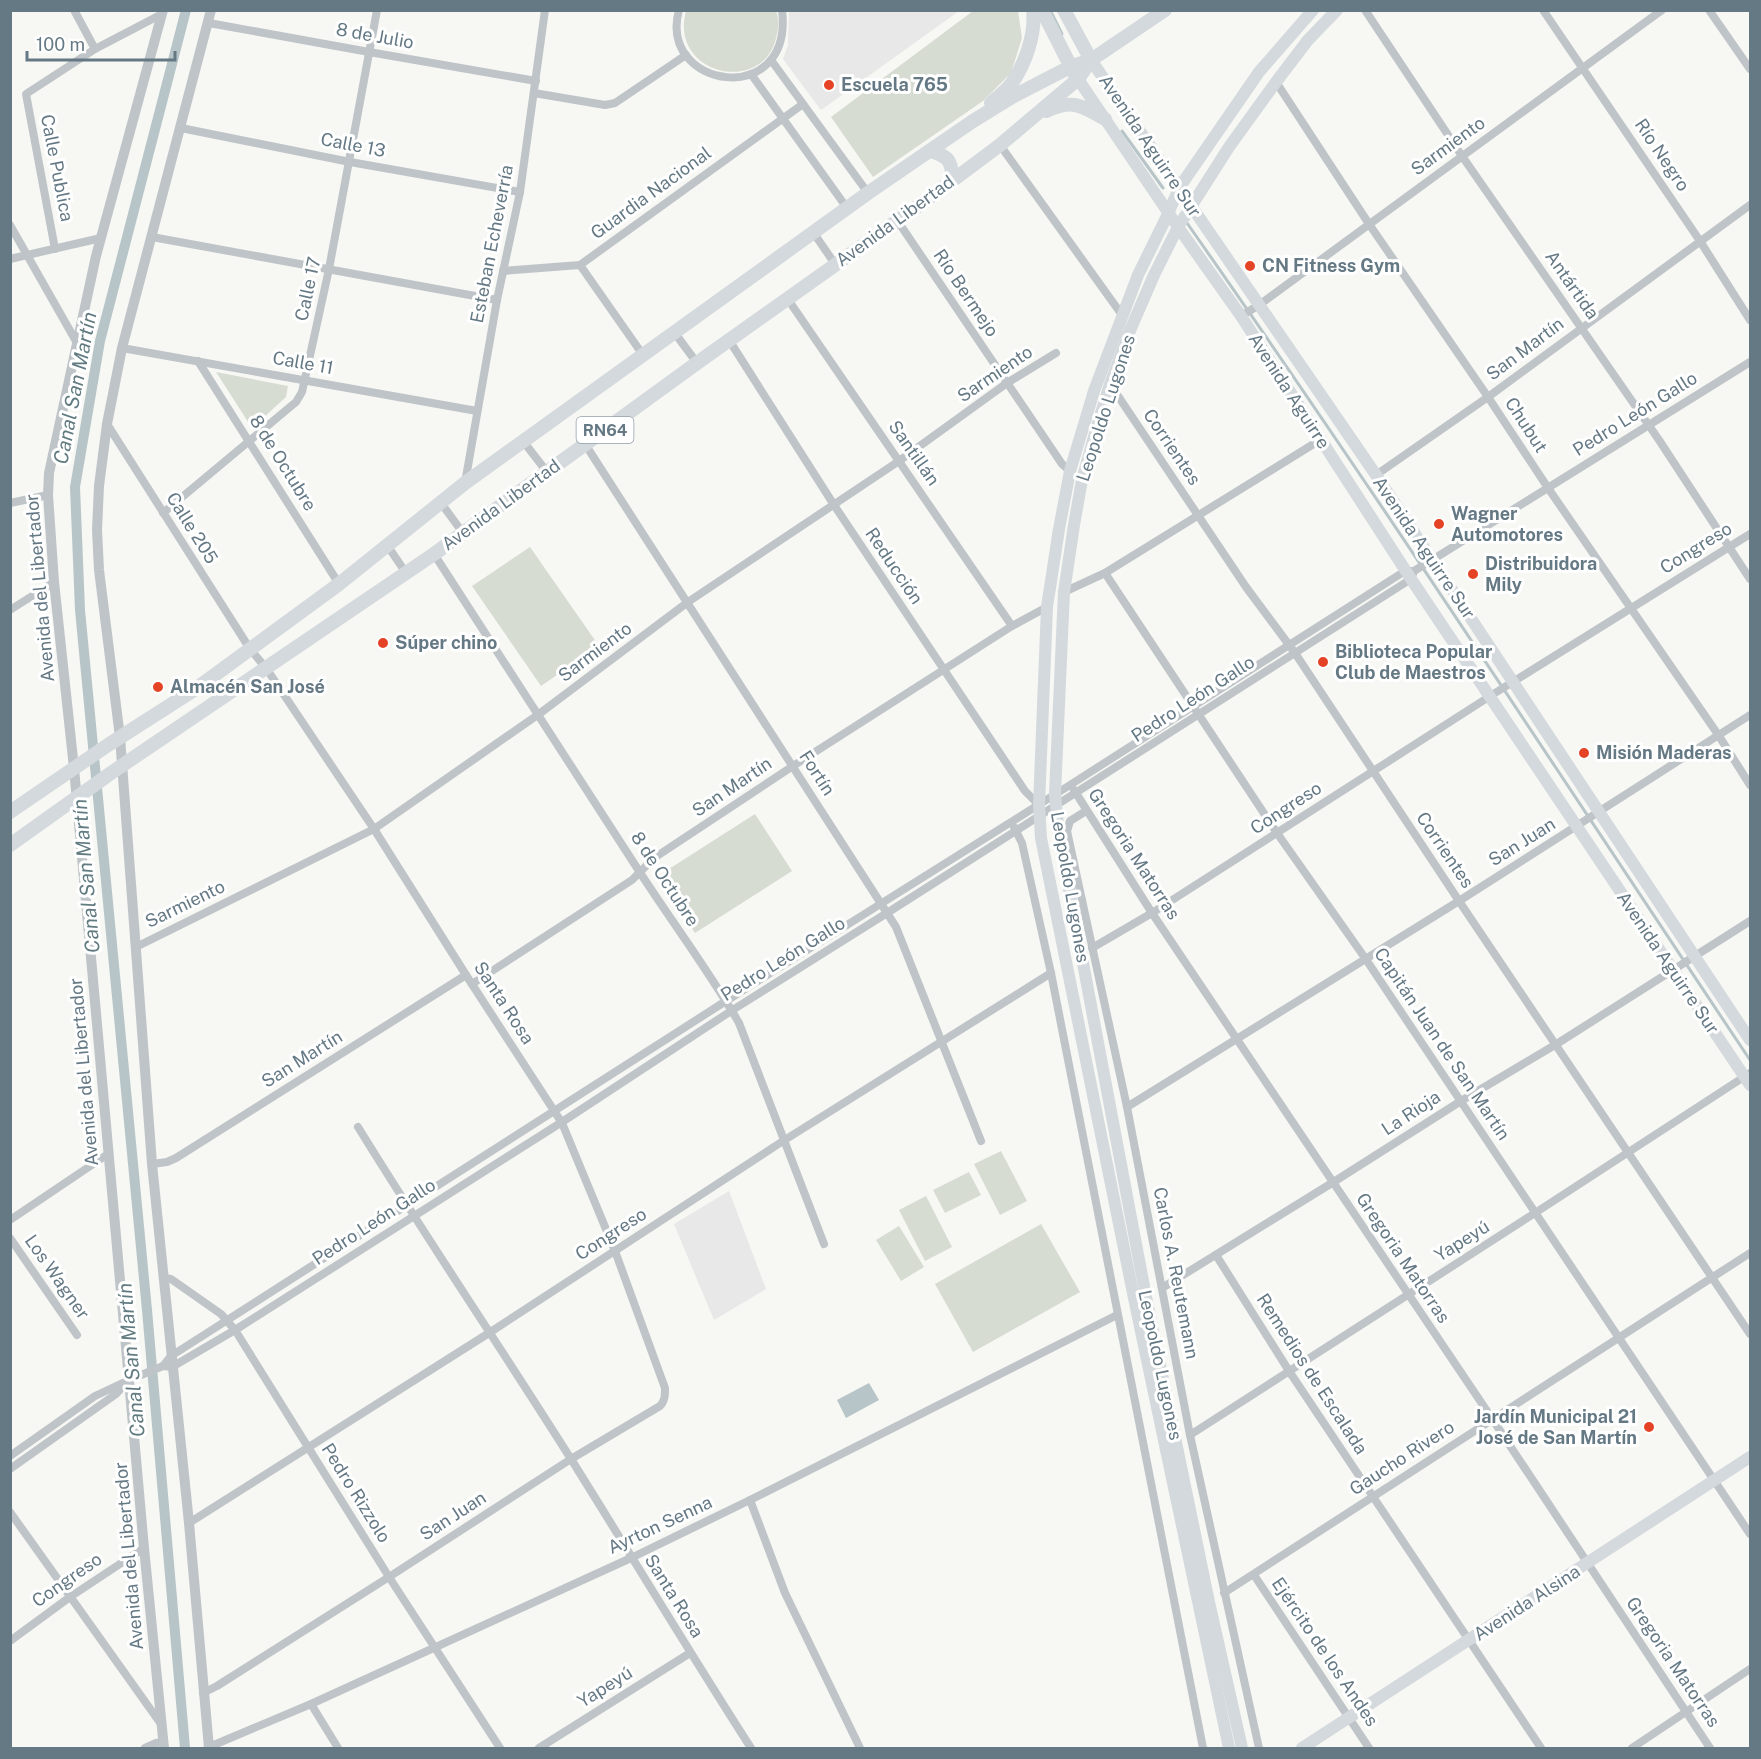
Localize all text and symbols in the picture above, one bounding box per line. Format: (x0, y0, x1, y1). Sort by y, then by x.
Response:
street label: 8 de Julio (335, 18, 416, 53)
scale bar (27, 24, 176, 62)
text: 100 m (36, 34, 85, 55)
street label: Avenida Aguirre Sur (1095, 70, 1206, 221)
place label: Escuela 765 (841, 74, 948, 95)
marker: Escuela 765 (822, 78, 836, 92)
street label: Calle Publica (37, 112, 78, 223)
street label: Sarmiento (1407, 112, 1489, 179)
street label: Río Negro (1631, 115, 1694, 195)
street label: Calle 13 (319, 128, 387, 161)
street label: Guardia Nacional (586, 142, 715, 243)
street label: Esteban Echeverría (466, 163, 517, 325)
street label: Avenida Libertad (831, 171, 958, 271)
street label: Río Bermejo (930, 245, 1003, 340)
street label: Antártida (1541, 246, 1604, 323)
street label: Calle 17 (290, 255, 325, 323)
place label: CN Fitness Gym (1262, 255, 1400, 276)
marker: CN Fitness Gym (1243, 259, 1257, 273)
water label: Canal San Martín (48, 310, 102, 466)
street label: San Martín (1482, 313, 1567, 384)
street label: Avenida Aguirre (1244, 329, 1335, 452)
street label: Leopoldo Lugones (1072, 332, 1139, 484)
street label: Sarmiento (953, 341, 1036, 406)
street label: Calle 11 (271, 347, 335, 378)
street label: Pedro León Gallo (1569, 367, 1701, 460)
street label: Chubut (1501, 393, 1552, 456)
street label: Corrientes (1139, 405, 1206, 489)
street label: 8 de Octubre (246, 411, 321, 514)
street label: Santillán (884, 416, 944, 489)
road number: RN64 (576, 417, 634, 443)
street label: Avenida Libertad (437, 455, 564, 555)
street label: Avenida Aguirre Sur (1369, 472, 1480, 623)
street label: Calle 205 (162, 488, 223, 567)
street label: Avenida del Libertador (21, 493, 58, 683)
place label: Wagner Automotores (1451, 503, 1563, 545)
marker: Wagner Automotores (1432, 517, 1446, 531)
street label: Congreso (1656, 517, 1735, 578)
street label: Reducción (861, 524, 928, 608)
place label: Distribuidora Mily (1485, 553, 1597, 595)
marker: Distribuidora Mily (1466, 567, 1480, 581)
street label: Sarmiento (554, 617, 635, 686)
place label: Súper chino (395, 632, 497, 653)
marker: Súper chino (376, 636, 390, 650)
place label: Biblioteca Popular Club de Maestros (1335, 641, 1493, 683)
street label: Pedro León Gallo (1127, 651, 1258, 746)
marker: Biblioteca Popular Club de Maestros (1316, 655, 1330, 669)
place label: Almacén San José (170, 676, 325, 697)
marker: Almacén San José (151, 680, 165, 694)
place label: Misión Maderas (1596, 742, 1732, 763)
street label: Fortín (795, 746, 840, 799)
marker: Misión Maderas (1577, 746, 1591, 760)
street label: San Martín (688, 752, 775, 821)
street label: Congreso (1246, 777, 1325, 838)
street label: Gregoria Matorras (1084, 784, 1185, 923)
water label: Canal San Martín (67, 798, 105, 954)
street label: Corrientes (1412, 808, 1479, 892)
street label: Leopoldo Lugones (1047, 810, 1094, 964)
street label: San Juan (1485, 813, 1559, 870)
street label: 8 de Octubre (627, 827, 704, 930)
street label: Sarmiento (141, 875, 228, 932)
street label: Avenida Aguirre Sur (1613, 887, 1724, 1038)
street label: Pedro León Gallo (717, 912, 849, 1005)
street label: Capitán Juan de San Martín (1370, 944, 1515, 1144)
street label: Santa Rosa (470, 957, 539, 1048)
street label: Avenida del Libertador (65, 977, 102, 1167)
street label: San Martín (258, 1026, 346, 1092)
street label: La Rioja (1377, 1086, 1444, 1139)
street label: Pedro León Gallo (308, 1174, 439, 1269)
street label: Carlos A. Reutemann (1150, 1185, 1203, 1361)
street label: Gregoria Matorras (1352, 1189, 1455, 1327)
street label: Congreso (571, 1203, 650, 1264)
street label: Yapeyú (1430, 1216, 1493, 1266)
street label: Los Wagner (21, 1230, 94, 1323)
water label: Canal San Martín (112, 1282, 150, 1438)
street label: Leopoldo Lugones (1134, 1288, 1187, 1442)
street label: Remedios de Escalada (1253, 1289, 1372, 1458)
place label: Jardín Municipal 21 José de San Martín (1474, 1406, 1637, 1448)
street label: Gaucho Rivero (1345, 1416, 1458, 1499)
marker: Jardín Municipal 21 José de San Martín (1642, 1420, 1656, 1434)
street label: Pedro Rizzolo (318, 1439, 395, 1546)
street label: Avenida del Libertador (110, 1461, 147, 1651)
street label: San Juan (416, 1486, 490, 1545)
street label: Ayrton Senna (604, 1491, 715, 1558)
street label: Congreso (28, 1548, 106, 1611)
street label: Santa Rosa (641, 1550, 708, 1641)
street label: Avenida Alsina (1470, 1560, 1584, 1645)
street label: Ejército de los Andes (1268, 1573, 1383, 1730)
street label: Gregoria Matorras (1622, 1593, 1725, 1731)
street label: Yapeyú (573, 1662, 636, 1712)

